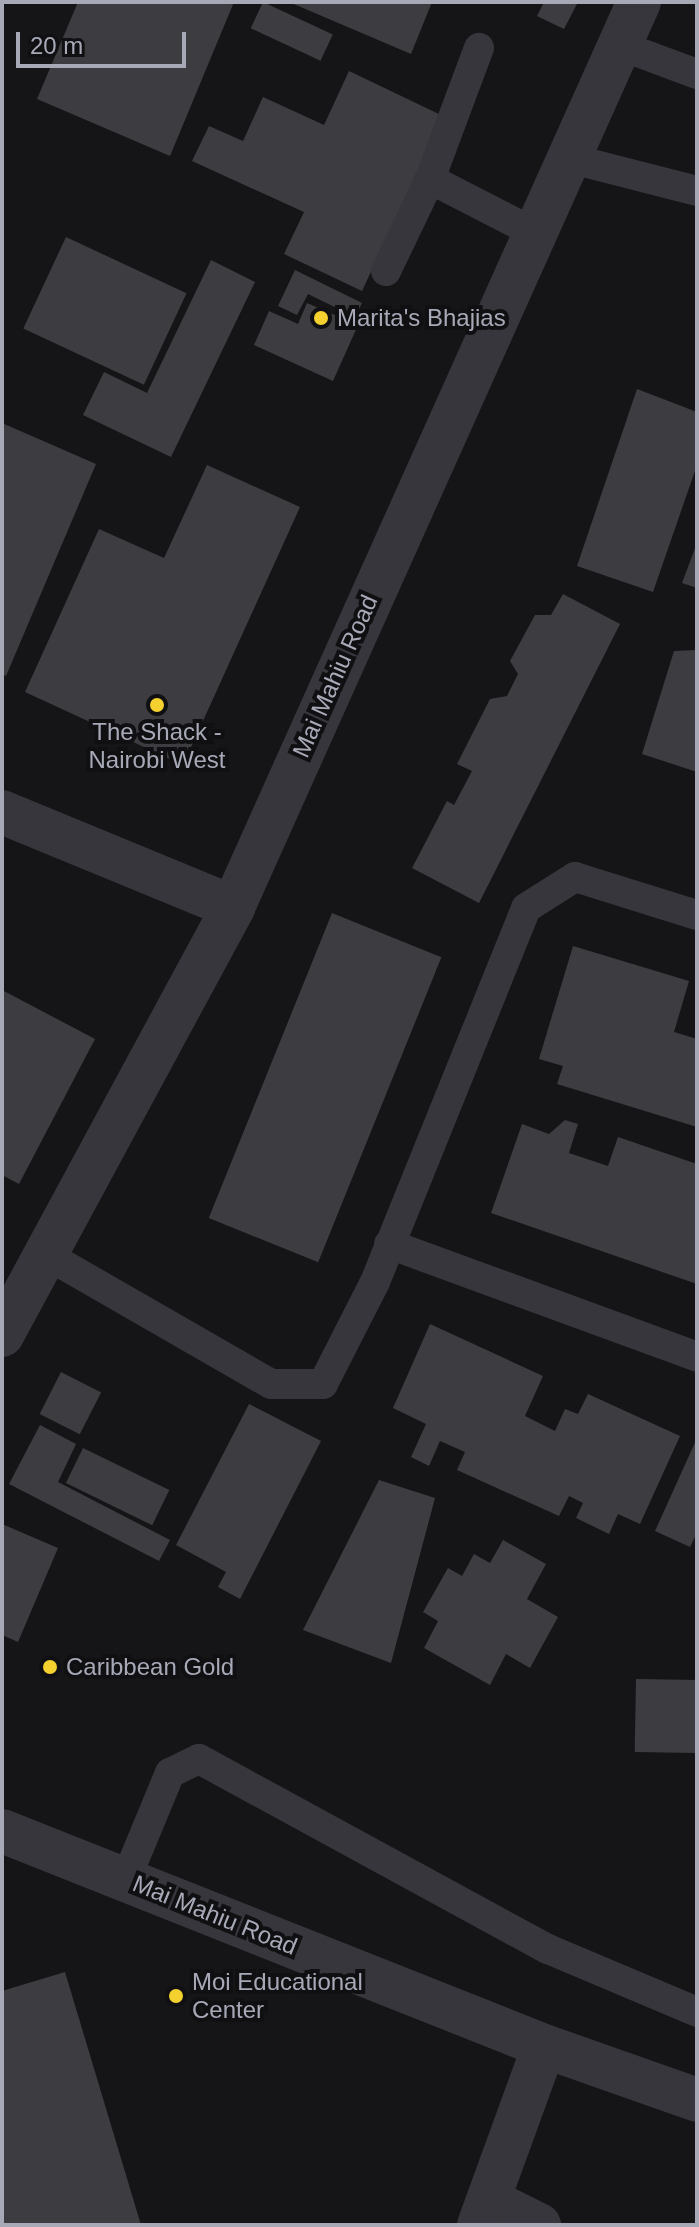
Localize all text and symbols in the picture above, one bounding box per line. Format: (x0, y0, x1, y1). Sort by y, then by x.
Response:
scale bar (20, 16, 190, 66)
text: 20 m (30, 32, 83, 59)
place label: Marita's Bhajias (337, 304, 506, 332)
marker: Marita's Bhajias (312, 309, 330, 327)
street label: Mai Mahiu Road (286, 590, 384, 762)
marker: The Shack - Nairobi West (148, 696, 166, 714)
place label: The Shack - Nairobi West (89, 718, 225, 774)
place label: Caribbean Gold (66, 1653, 234, 1681)
marker: Caribbean Gold (41, 1658, 59, 1676)
street label: Mai Mahiu Road (129, 1869, 301, 1961)
place label: Moi Educational Center (192, 1968, 363, 2024)
marker: Moi Educational Center (167, 1987, 185, 2005)

